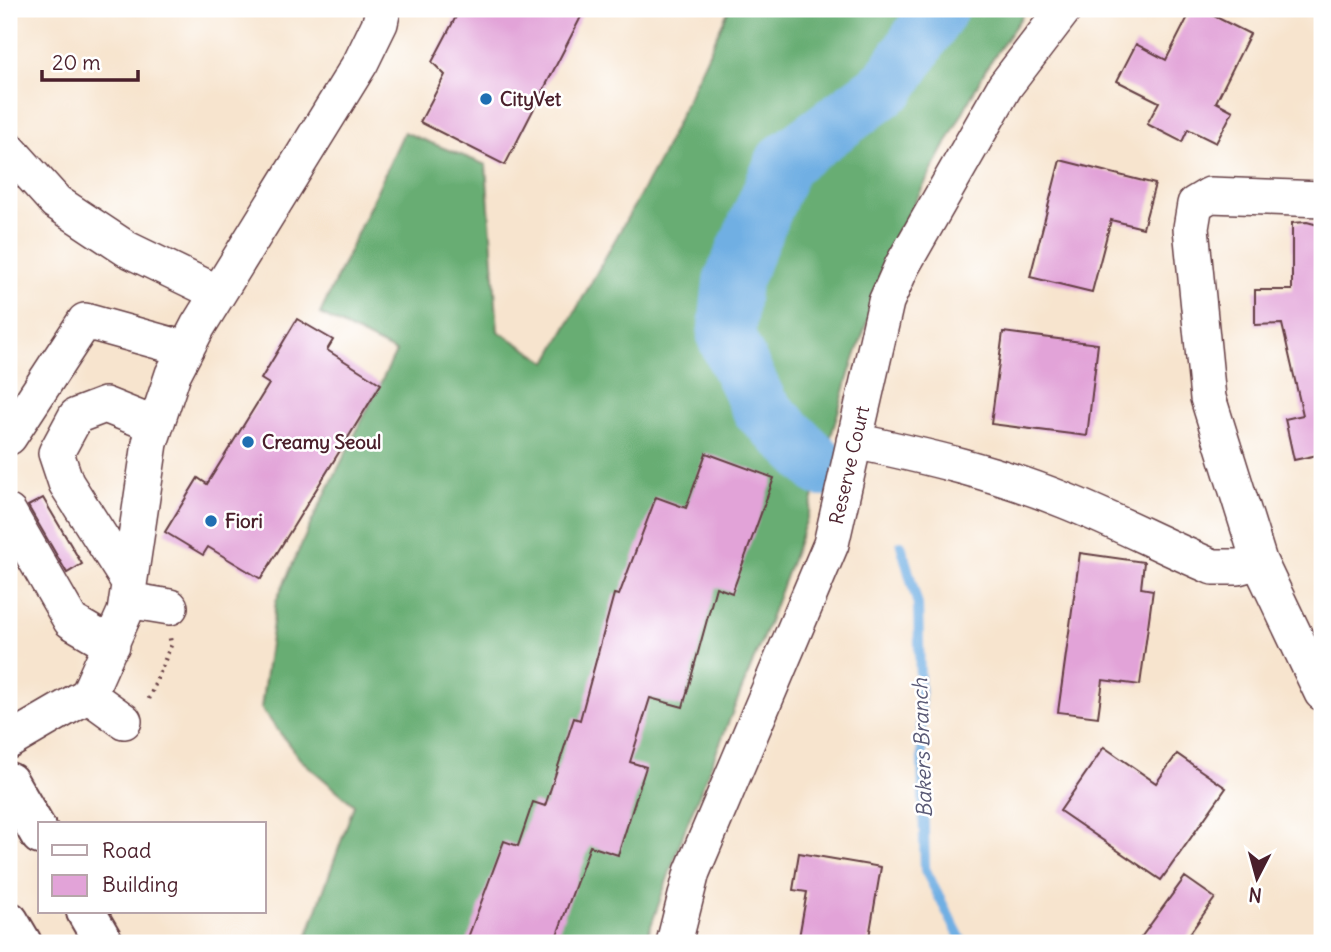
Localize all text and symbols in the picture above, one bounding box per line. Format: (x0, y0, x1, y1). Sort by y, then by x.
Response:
scale bar (42, 38, 138, 82)
text: 20 m (52, 49, 101, 76)
place label: CityVet (500, 87, 562, 111)
marker: CityVet (478, 91, 494, 107)
street label: Reserve Court (824, 403, 874, 527)
place label: Creamy Seoul (262, 430, 381, 454)
marker: Creamy Seoul (240, 434, 256, 450)
place label: Fiori (225, 509, 263, 533)
marker: Fiori (203, 513, 219, 529)
water label: Bakers Branch (906, 677, 938, 818)
legend (38, 822, 266, 914)
text: Road (102, 837, 151, 864)
north arrow (1222, 844, 1292, 914)
text: Building (102, 871, 178, 898)
text: N (1247, 882, 1263, 908)

